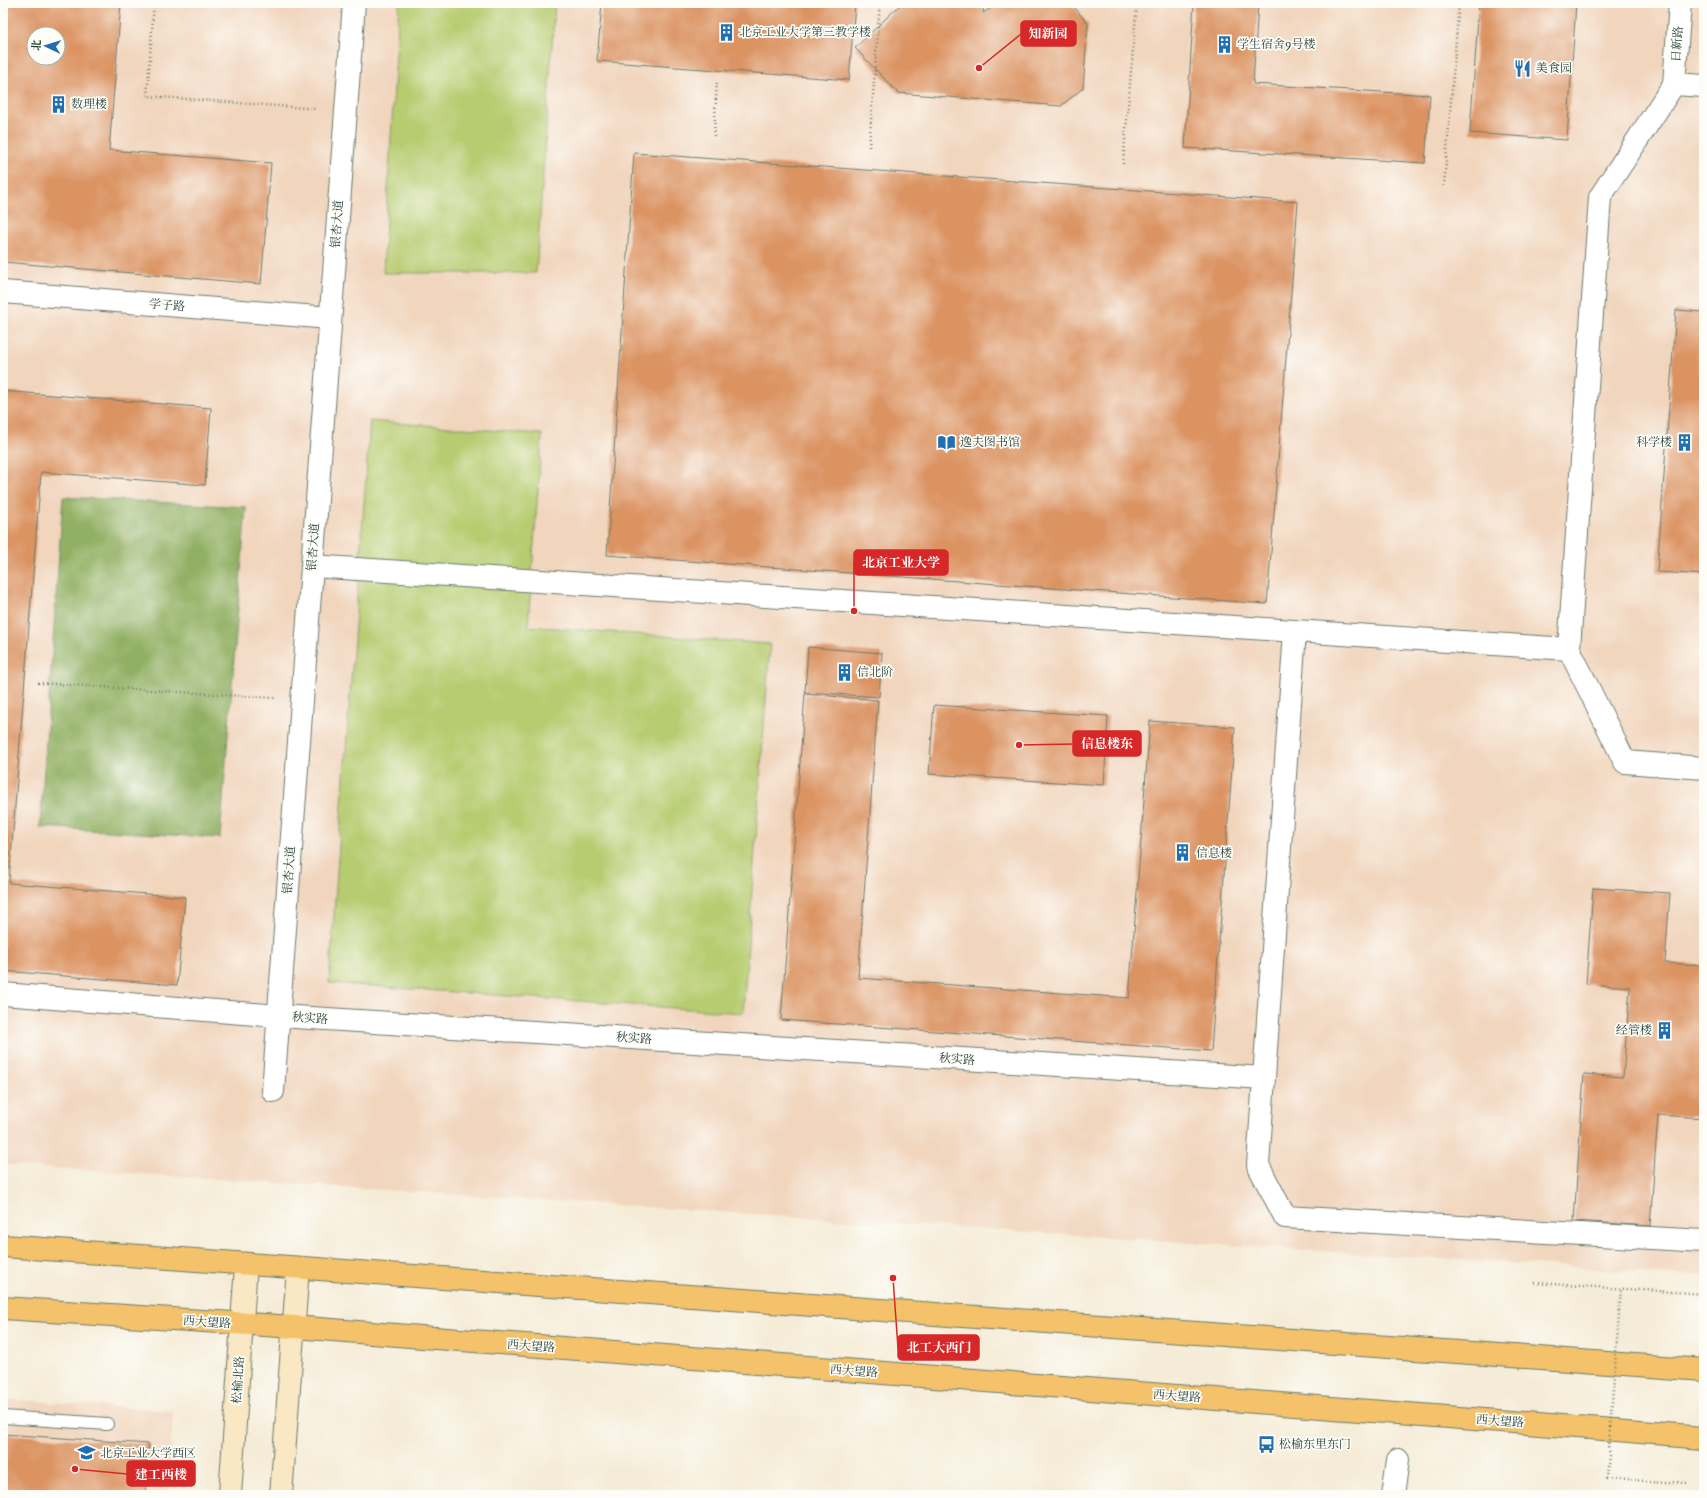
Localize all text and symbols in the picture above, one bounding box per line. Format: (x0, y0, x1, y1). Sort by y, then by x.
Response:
callout: 知新园 (1021, 21, 1076, 46)
building icon: 北京工业大学第三教学楼 (716, 22, 736, 42)
place label: 北京工业大学第三教学楼 (739, 25, 871, 39)
north arrow (26, 26, 66, 66)
text: 知新园 (1028, 26, 1068, 42)
street label: 日新路 (1669, 26, 1685, 62)
building icon: 学生宿舍9号楼 (1214, 34, 1234, 54)
place label: 学生宿舍9号楼 (1237, 37, 1315, 51)
text: 北 (30, 39, 43, 51)
restaurant icon: 美食园 (1513, 58, 1533, 78)
place label: 美食园 (1536, 61, 1572, 75)
building icon: 数理楼 (48, 94, 68, 114)
place label: 数理楼 (71, 97, 107, 111)
street label: 银杏大道 (328, 200, 346, 248)
street label: 学子路 (148, 296, 186, 314)
library icon: 逸夫图书馆 (937, 432, 957, 452)
building icon: 科学楼 (1675, 432, 1695, 452)
place label: 逸夫图书馆 (960, 435, 1020, 449)
place label: 科学楼 (1636, 435, 1672, 449)
street label: 银杏大道 (304, 523, 322, 571)
callout: 北京工业大学 (854, 550, 948, 575)
text: 北京工业大学 (862, 555, 940, 571)
building icon: 信北阶 (834, 662, 854, 682)
place label: 信北阶 (857, 665, 893, 679)
callout: 信息楼东 (1073, 731, 1141, 756)
text: 信息楼东 (1081, 736, 1133, 752)
building icon: 信息楼 (1173, 843, 1193, 863)
street label: 银杏大道 (280, 846, 298, 894)
place label: 信息楼 (1196, 846, 1232, 860)
street label: 秋实路 (292, 1010, 328, 1026)
building icon: 经管楼 (1655, 1020, 1675, 1040)
place label: 经管楼 (1616, 1023, 1652, 1037)
street label: 秋实路 (616, 1030, 652, 1046)
street label: 秋实路 (939, 1051, 975, 1067)
street label: 西大望路 (183, 1313, 231, 1331)
callout: 北工大西门 (898, 1335, 979, 1360)
street label: 西大望路 (507, 1337, 555, 1355)
text: 北工大西门 (906, 1340, 972, 1356)
street label: 松榆北路 (229, 1356, 247, 1404)
street label: 西大望路 (830, 1362, 878, 1380)
street label: 西大望路 (1153, 1387, 1201, 1405)
street label: 西大望路 (1476, 1412, 1524, 1430)
bus stop icon: 松榆东里东门 (1256, 1434, 1276, 1454)
place label: 松榆东里东门 (1279, 1437, 1351, 1451)
school or university icon: 北京工业大学西区 (77, 1443, 97, 1463)
place label: 北京工业大学西区 (100, 1446, 196, 1460)
callout: 建工西楼 (127, 1461, 195, 1486)
text: 建工西楼 (135, 1467, 187, 1483)

